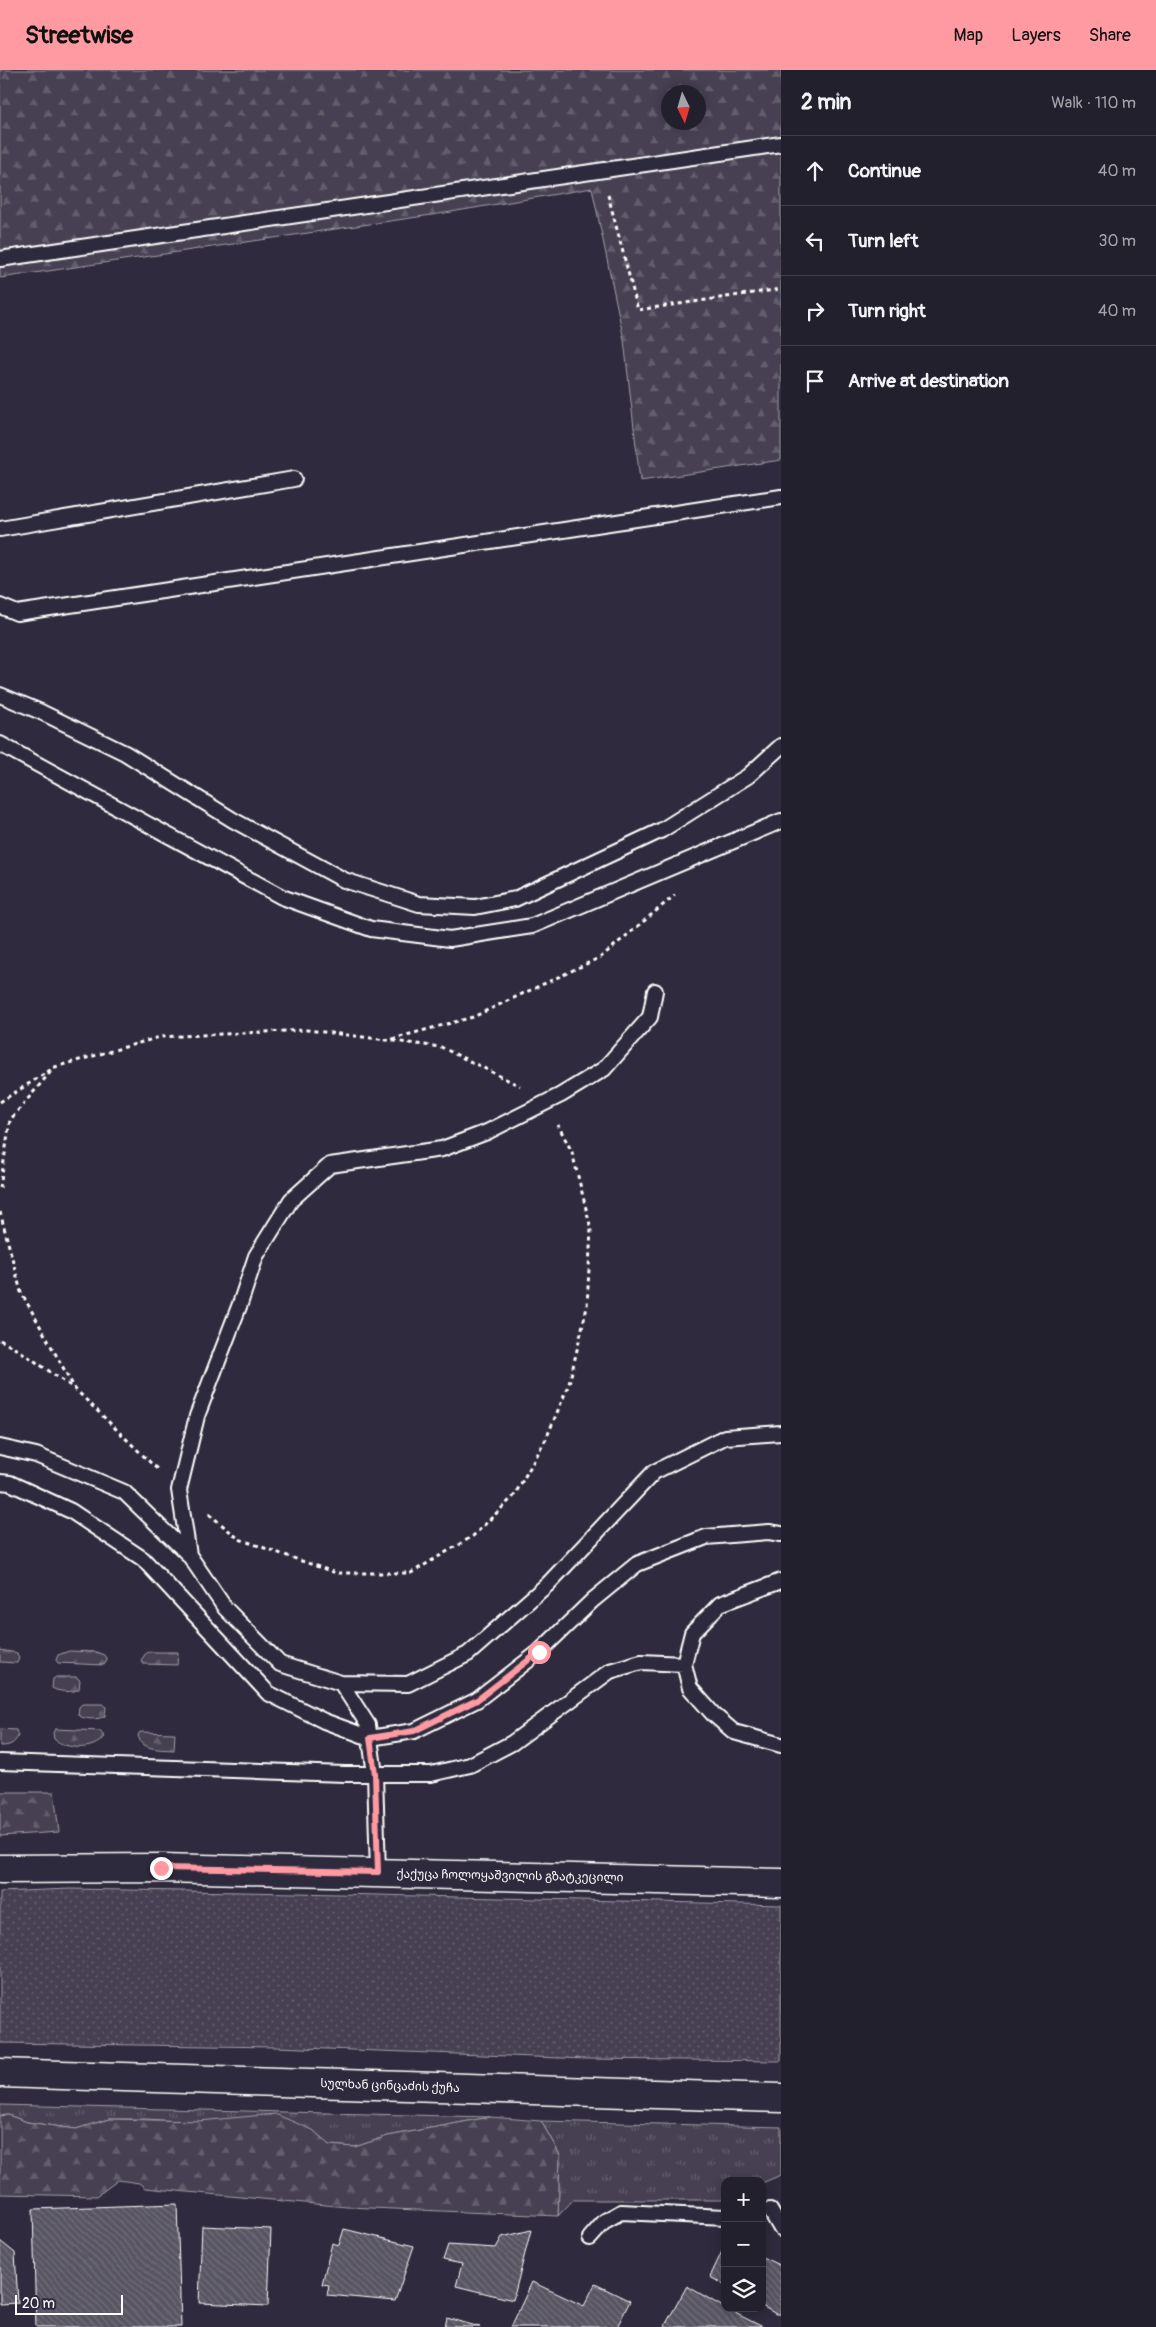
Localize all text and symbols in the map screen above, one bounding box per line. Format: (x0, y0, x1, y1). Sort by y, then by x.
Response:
text: Streetwise (25, 21, 133, 50)
text: Map (954, 24, 983, 47)
text: Layers (1011, 24, 1061, 47)
text: Share (1089, 24, 1131, 47)
north arrow (661, 85, 706, 130)
text: 2 min (801, 89, 851, 116)
text: Walk · 110 m (1051, 93, 1136, 113)
icon: ahead (801, 157, 829, 185)
text: Continue (848, 159, 921, 183)
text: 40 m (1098, 161, 1136, 181)
icon: left (801, 227, 829, 255)
text: Turn left (848, 229, 918, 253)
text: 30 m (1098, 231, 1136, 251)
icon: right (801, 297, 829, 325)
text: Turn right (848, 299, 926, 323)
text: 40 m (1098, 301, 1136, 321)
icon: arrive (801, 367, 829, 395)
text: Arrive at destination (848, 369, 1009, 393)
route start (528, 1641, 551, 1664)
route end (150, 1857, 173, 1880)
street label: ქაქუცა ჩოლოყაშვილის გზატკეცილი (396, 1867, 624, 1885)
street label: სულხან ცინცაძის ქუჩა (320, 2076, 460, 2096)
map controls (721, 2177, 766, 2312)
button: + (721, 2177, 766, 2222)
button: − (721, 2222, 766, 2267)
button: layers (721, 2267, 766, 2312)
scale bar (15, 2292, 122, 2315)
text: 20 m (22, 2295, 55, 2312)

